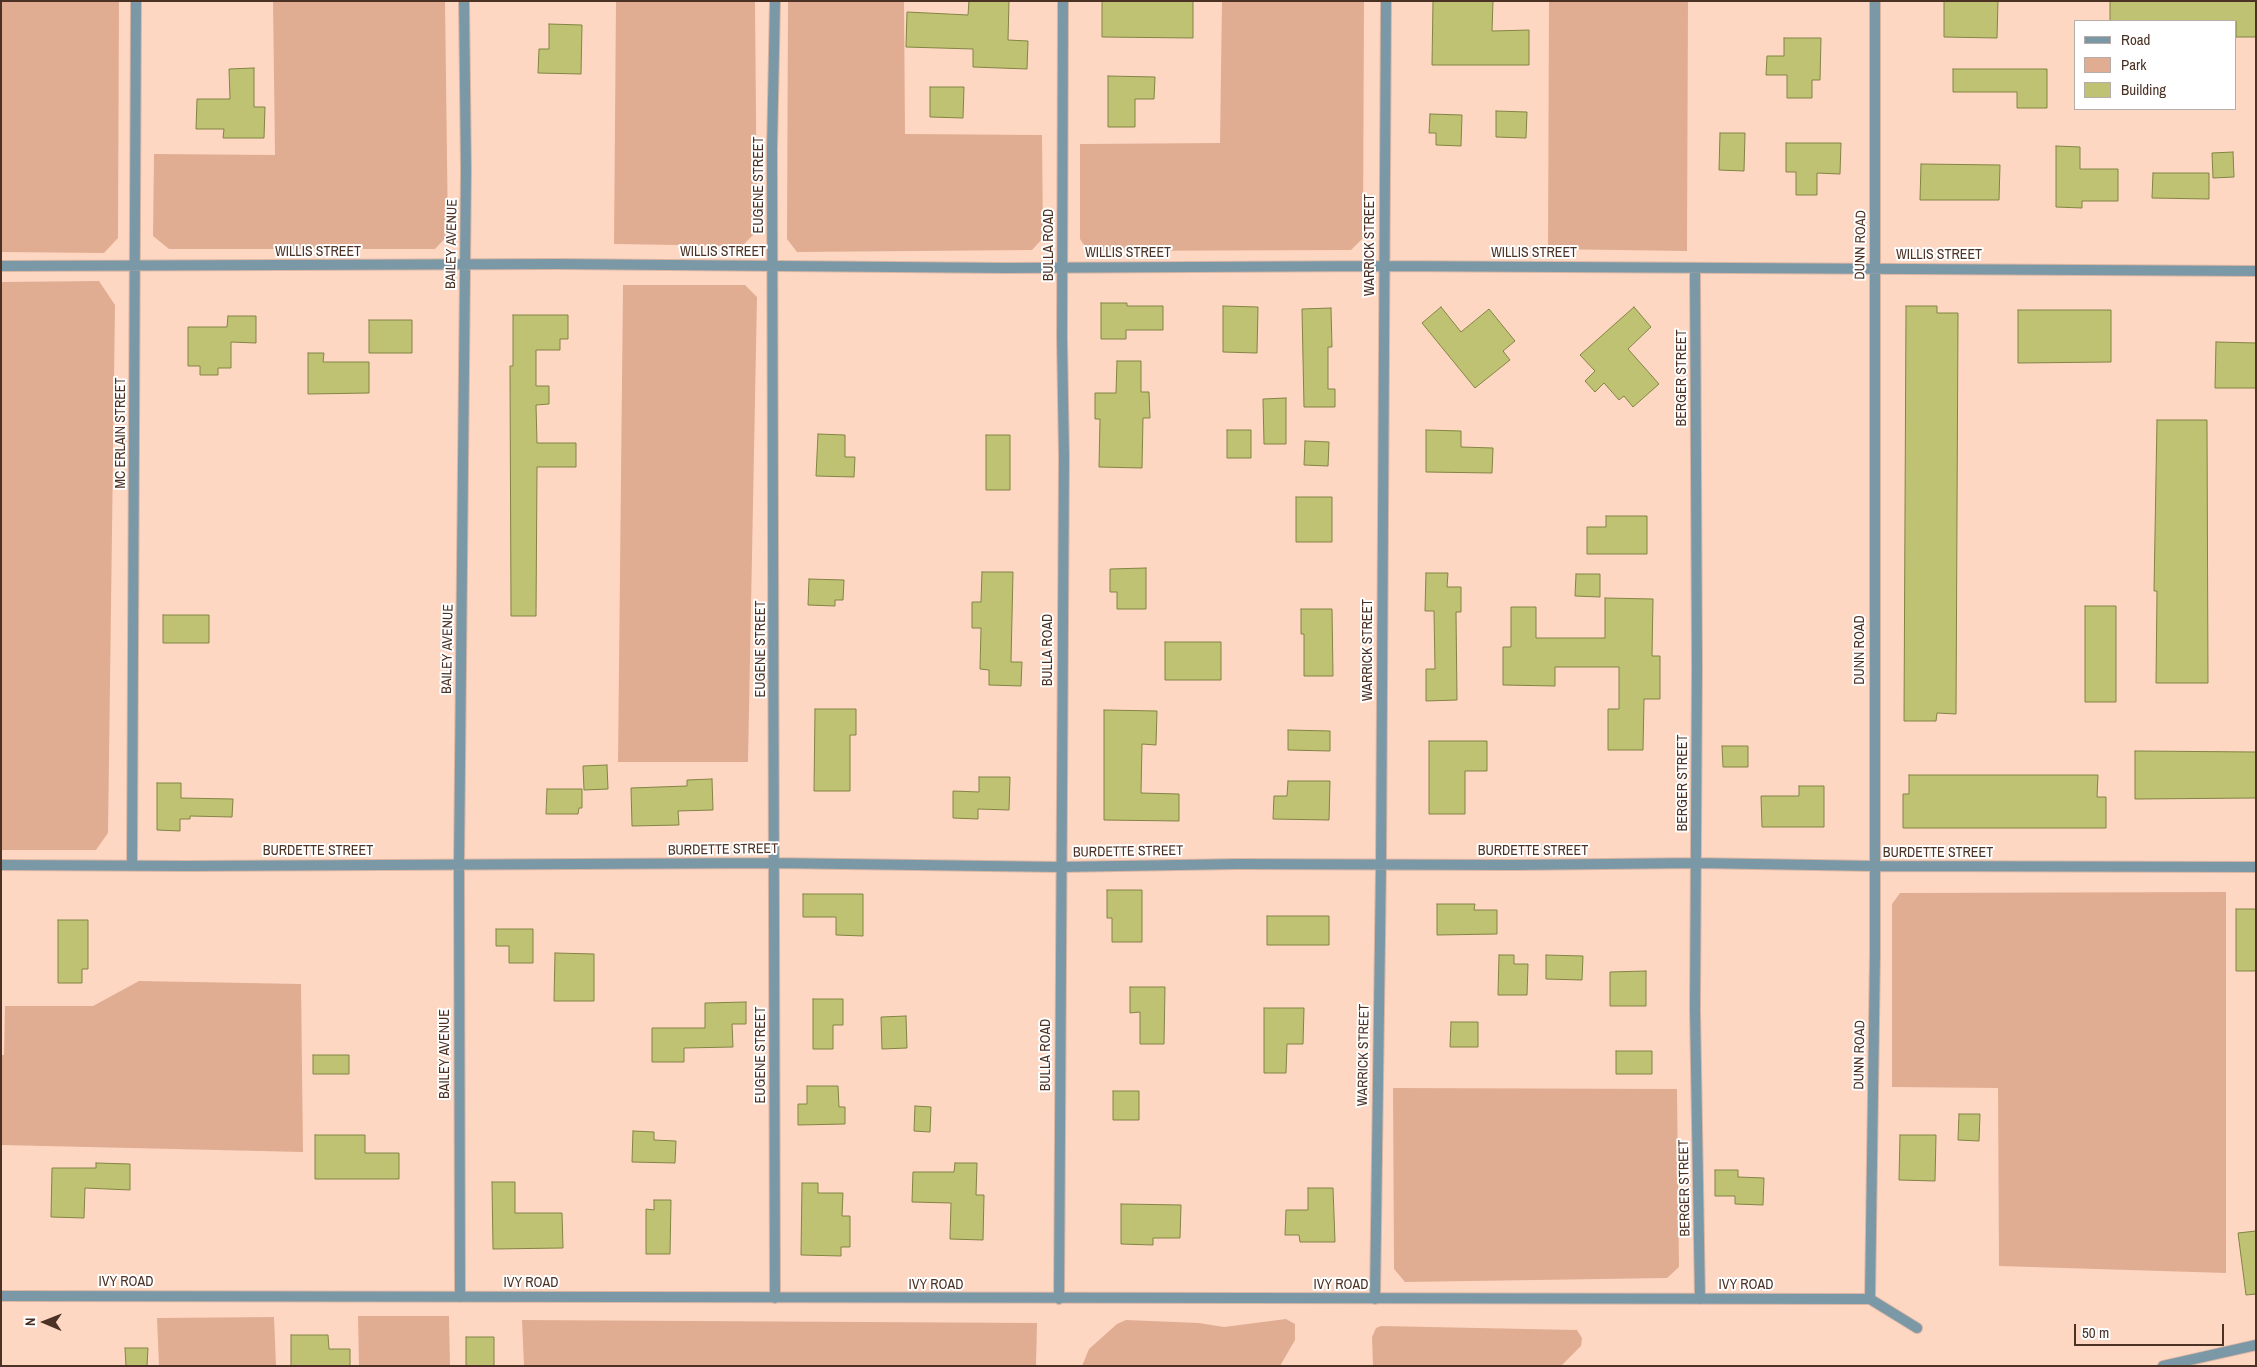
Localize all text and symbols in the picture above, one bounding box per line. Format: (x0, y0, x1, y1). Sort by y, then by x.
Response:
legend (2074, 20, 2237, 110)
text: Road (2121, 29, 2150, 50)
text: Park (2121, 54, 2146, 75)
text: Building (2121, 79, 2166, 100)
street label: EUGENE STREET (751, 137, 767, 233)
street label: WARRICK STREET (1362, 194, 1378, 296)
street label: BAILEY AVENUE (443, 199, 461, 289)
street label: BULLA ROAD (1041, 209, 1057, 281)
street label: DUNN ROAD (1852, 210, 1870, 280)
street label: WILLIS STREET (275, 244, 361, 260)
street label: WILLIS STREET (680, 244, 766, 260)
street label: WILLIS STREET (1085, 245, 1171, 261)
street label: WILLIS STREET (1491, 245, 1577, 261)
street label: WILLIS STREET (1896, 247, 1982, 263)
street label: BERGER STREET (1674, 330, 1690, 426)
street label: MC ERLAIN STREET (113, 378, 129, 488)
street label: WARRICK STREET (1360, 599, 1376, 701)
street label: EUGENE STREET (753, 601, 769, 697)
street label: BAILEY AVENUE (439, 604, 457, 694)
street label: BULLA ROAD (1040, 614, 1056, 686)
street label: DUNN ROAD (1852, 615, 1868, 685)
street label: BERGER STREET (1675, 735, 1691, 831)
street label: BURDETTE STREET (668, 841, 778, 859)
street label: BURDETTE STREET (263, 843, 373, 859)
street label: BURDETTE STREET (1073, 843, 1183, 861)
street label: BURDETTE STREET (1478, 843, 1588, 859)
street label: BURDETTE STREET (1883, 845, 1993, 861)
street label: WARRICK STREET (1355, 1004, 1373, 1106)
street label: EUGENE STREET (753, 1007, 769, 1103)
street label: BAILEY AVENUE (437, 1009, 453, 1099)
street label: BULLA ROAD (1038, 1019, 1054, 1091)
street label: DUNN ROAD (1851, 1020, 1869, 1090)
street label: BERGER STREET (1676, 1139, 1694, 1237)
street label: IVY ROAD (99, 1274, 153, 1290)
street label: IVY ROAD (504, 1275, 558, 1291)
street label: IVY ROAD (909, 1277, 963, 1293)
street label: IVY ROAD (1314, 1277, 1368, 1293)
street label: IVY ROAD (1719, 1277, 1773, 1293)
north arrow (20, 1297, 70, 1347)
scale bar (2077, 1314, 2227, 1346)
text: N (21, 1317, 39, 1326)
text: 50 m (2082, 1322, 2109, 1343)

